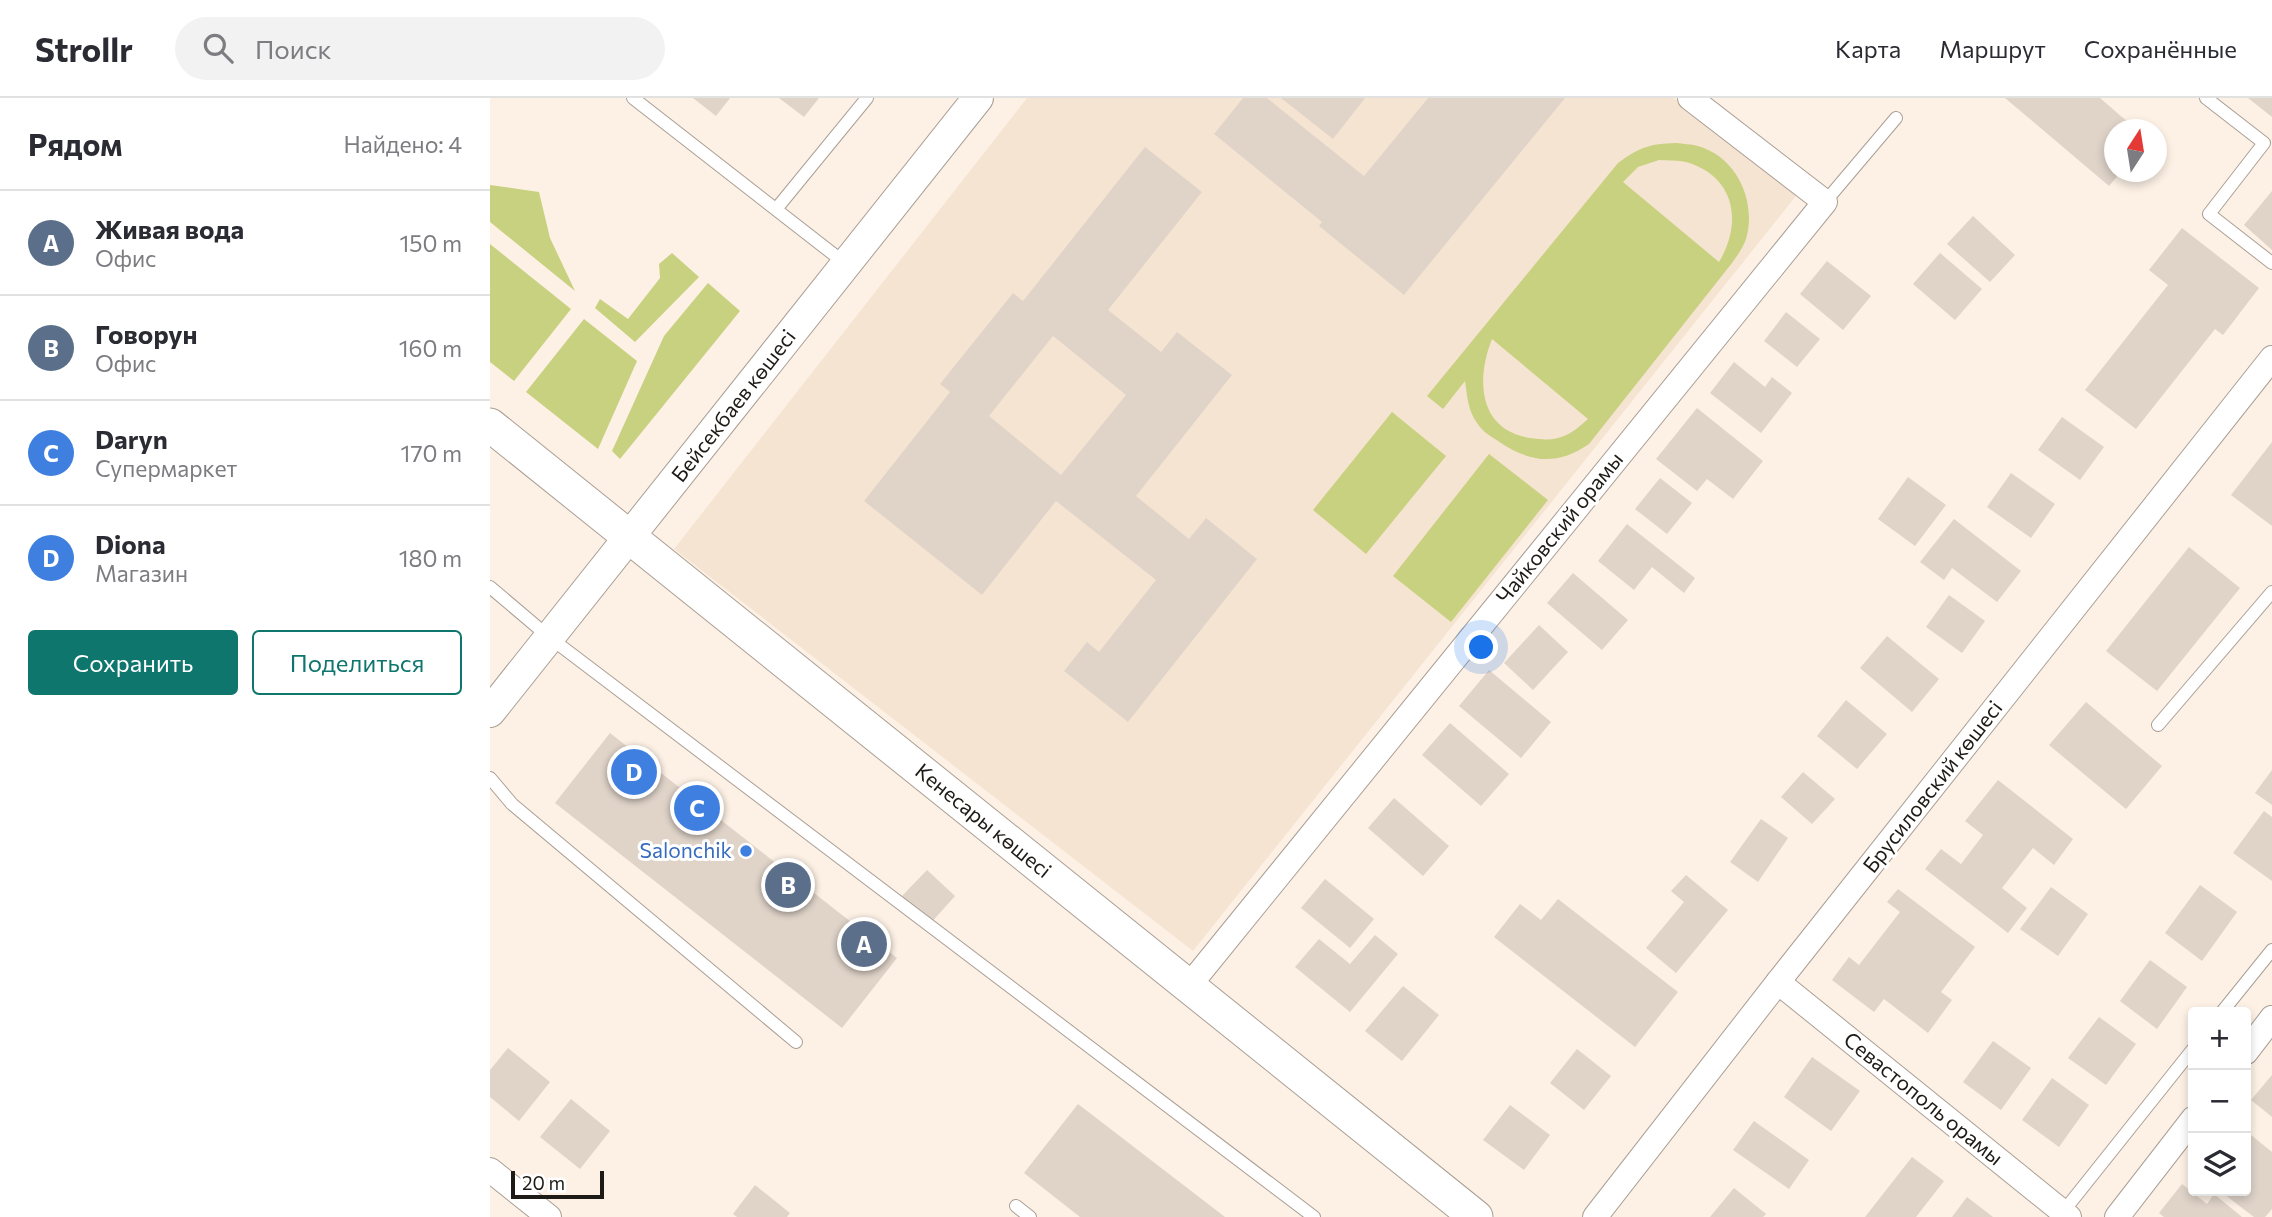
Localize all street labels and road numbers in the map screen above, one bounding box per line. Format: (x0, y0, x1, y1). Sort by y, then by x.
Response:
street label: Бейсекбаев көшесі (666, 324, 800, 486)
street label: Чайковский орамы (1490, 446, 1627, 608)
street label: Брусиловский көшесі (1857, 695, 2007, 877)
street label: Кенесары көшесі (911, 757, 1057, 882)
street label: Севастополь орамы (1839, 1026, 2008, 1170)

